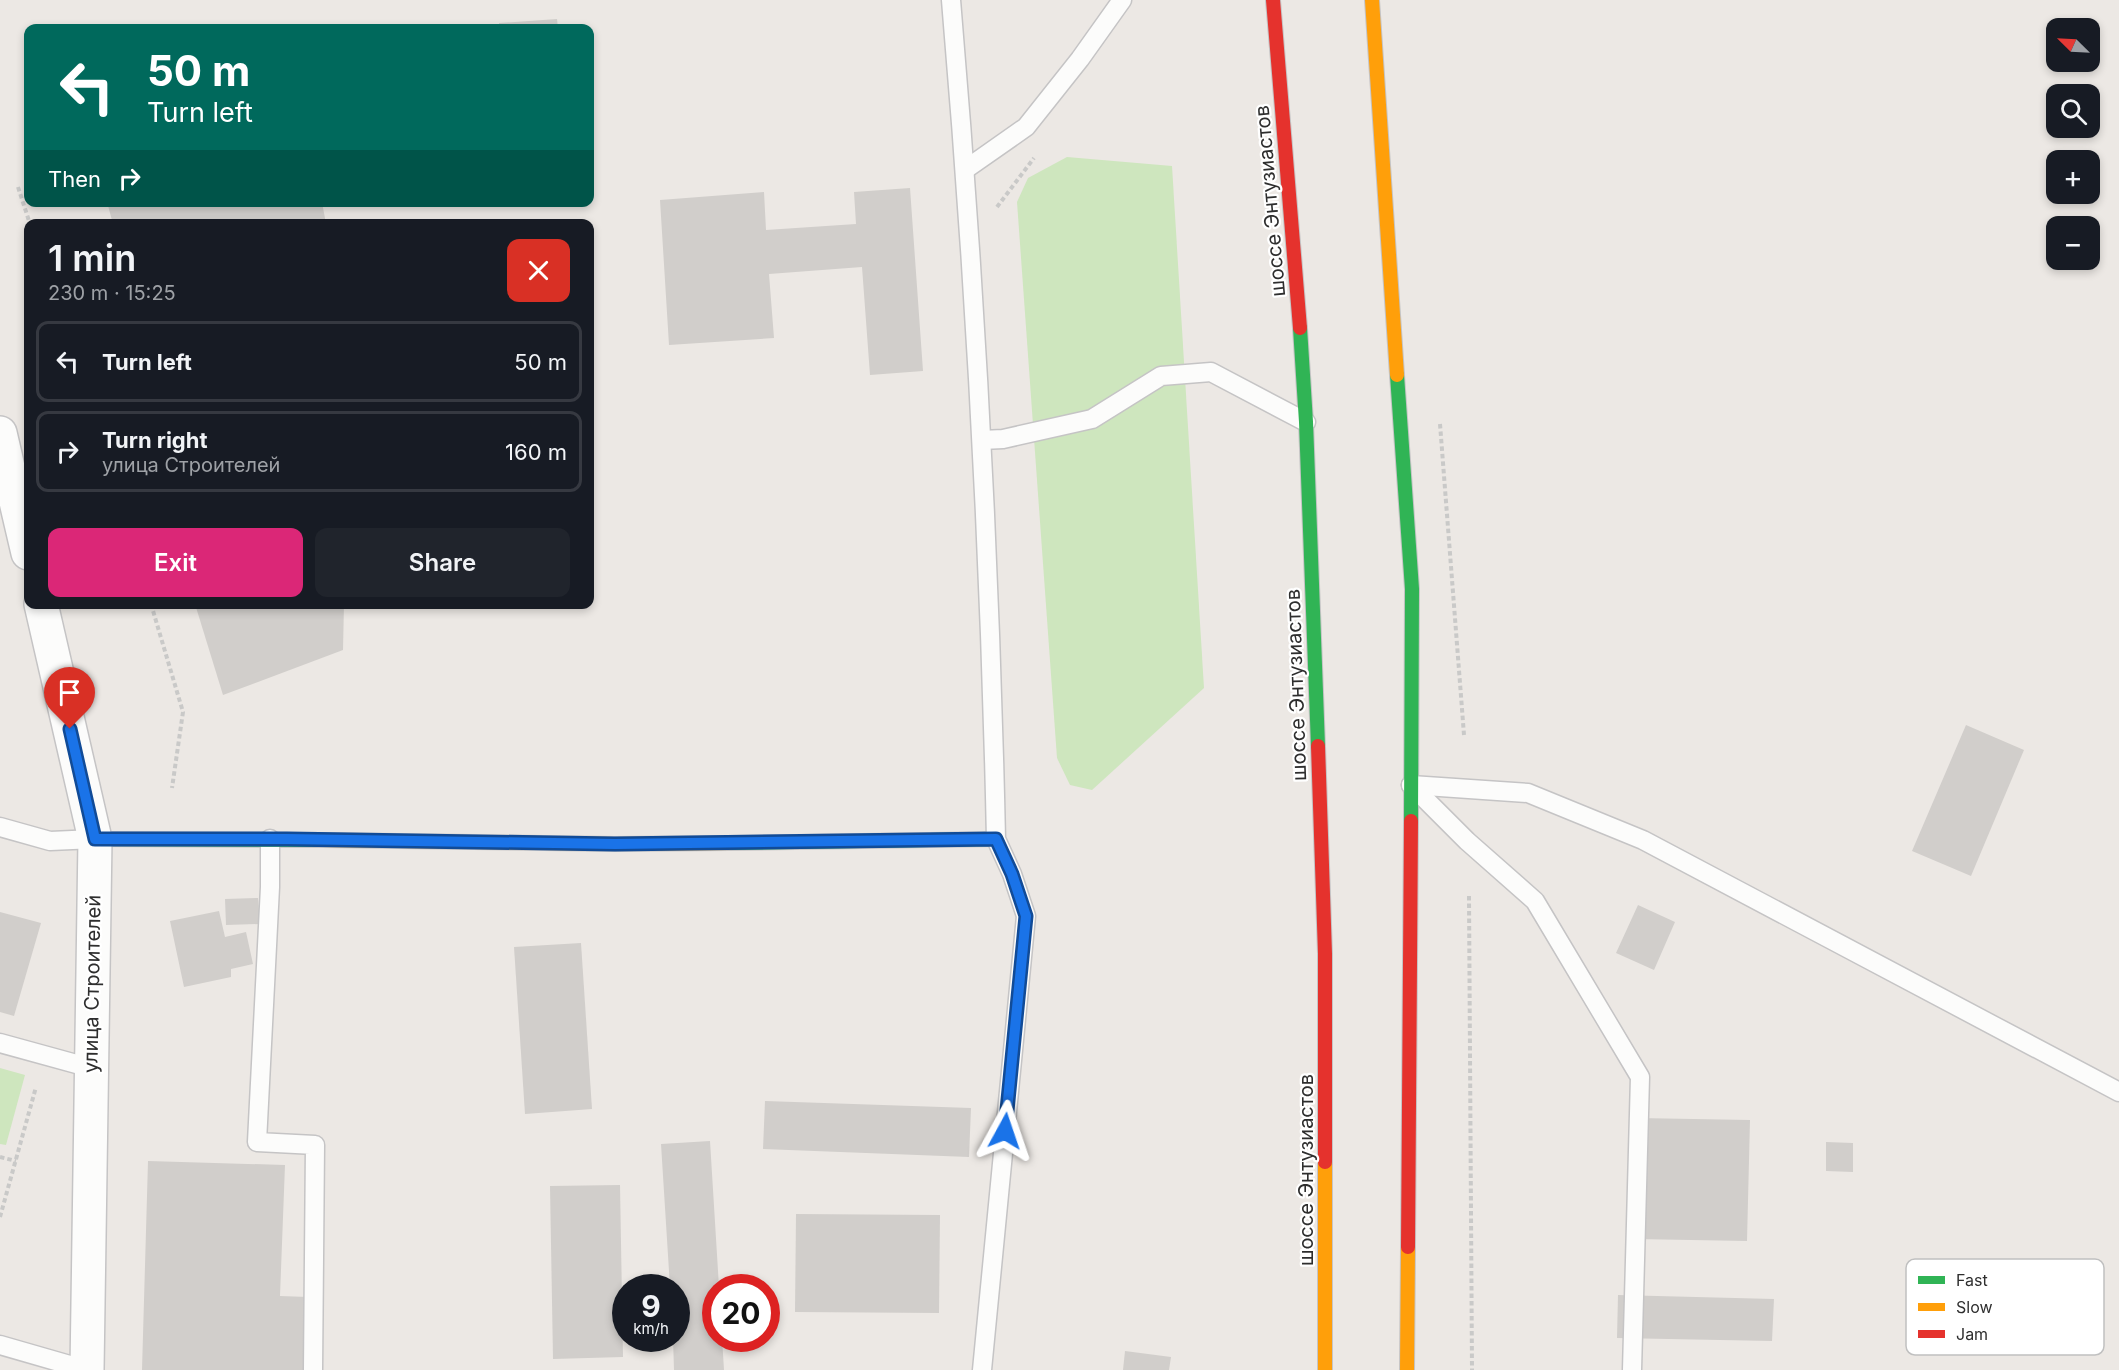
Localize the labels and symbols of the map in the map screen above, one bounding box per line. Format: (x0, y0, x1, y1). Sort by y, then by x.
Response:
north arrow (2046, 18, 2100, 72)
street label: шоссе Энтузиастов (1250, 104, 1290, 298)
street label: шоссе Энтузиастов (1281, 589, 1311, 781)
pin (44, 667, 95, 729)
street label: улица Строителей (78, 895, 106, 1073)
street label: шоссе Энтузиастов (1294, 1074, 1318, 1266)
position arrow (973, 1099, 1037, 1163)
legend (1906, 1259, 2104, 1355)
text: Fast (1956, 1270, 1988, 1290)
speed limit sign: 20 (702, 1274, 780, 1352)
text: Slow (1956, 1297, 1993, 1317)
text: Jam (1956, 1324, 1988, 1344)

